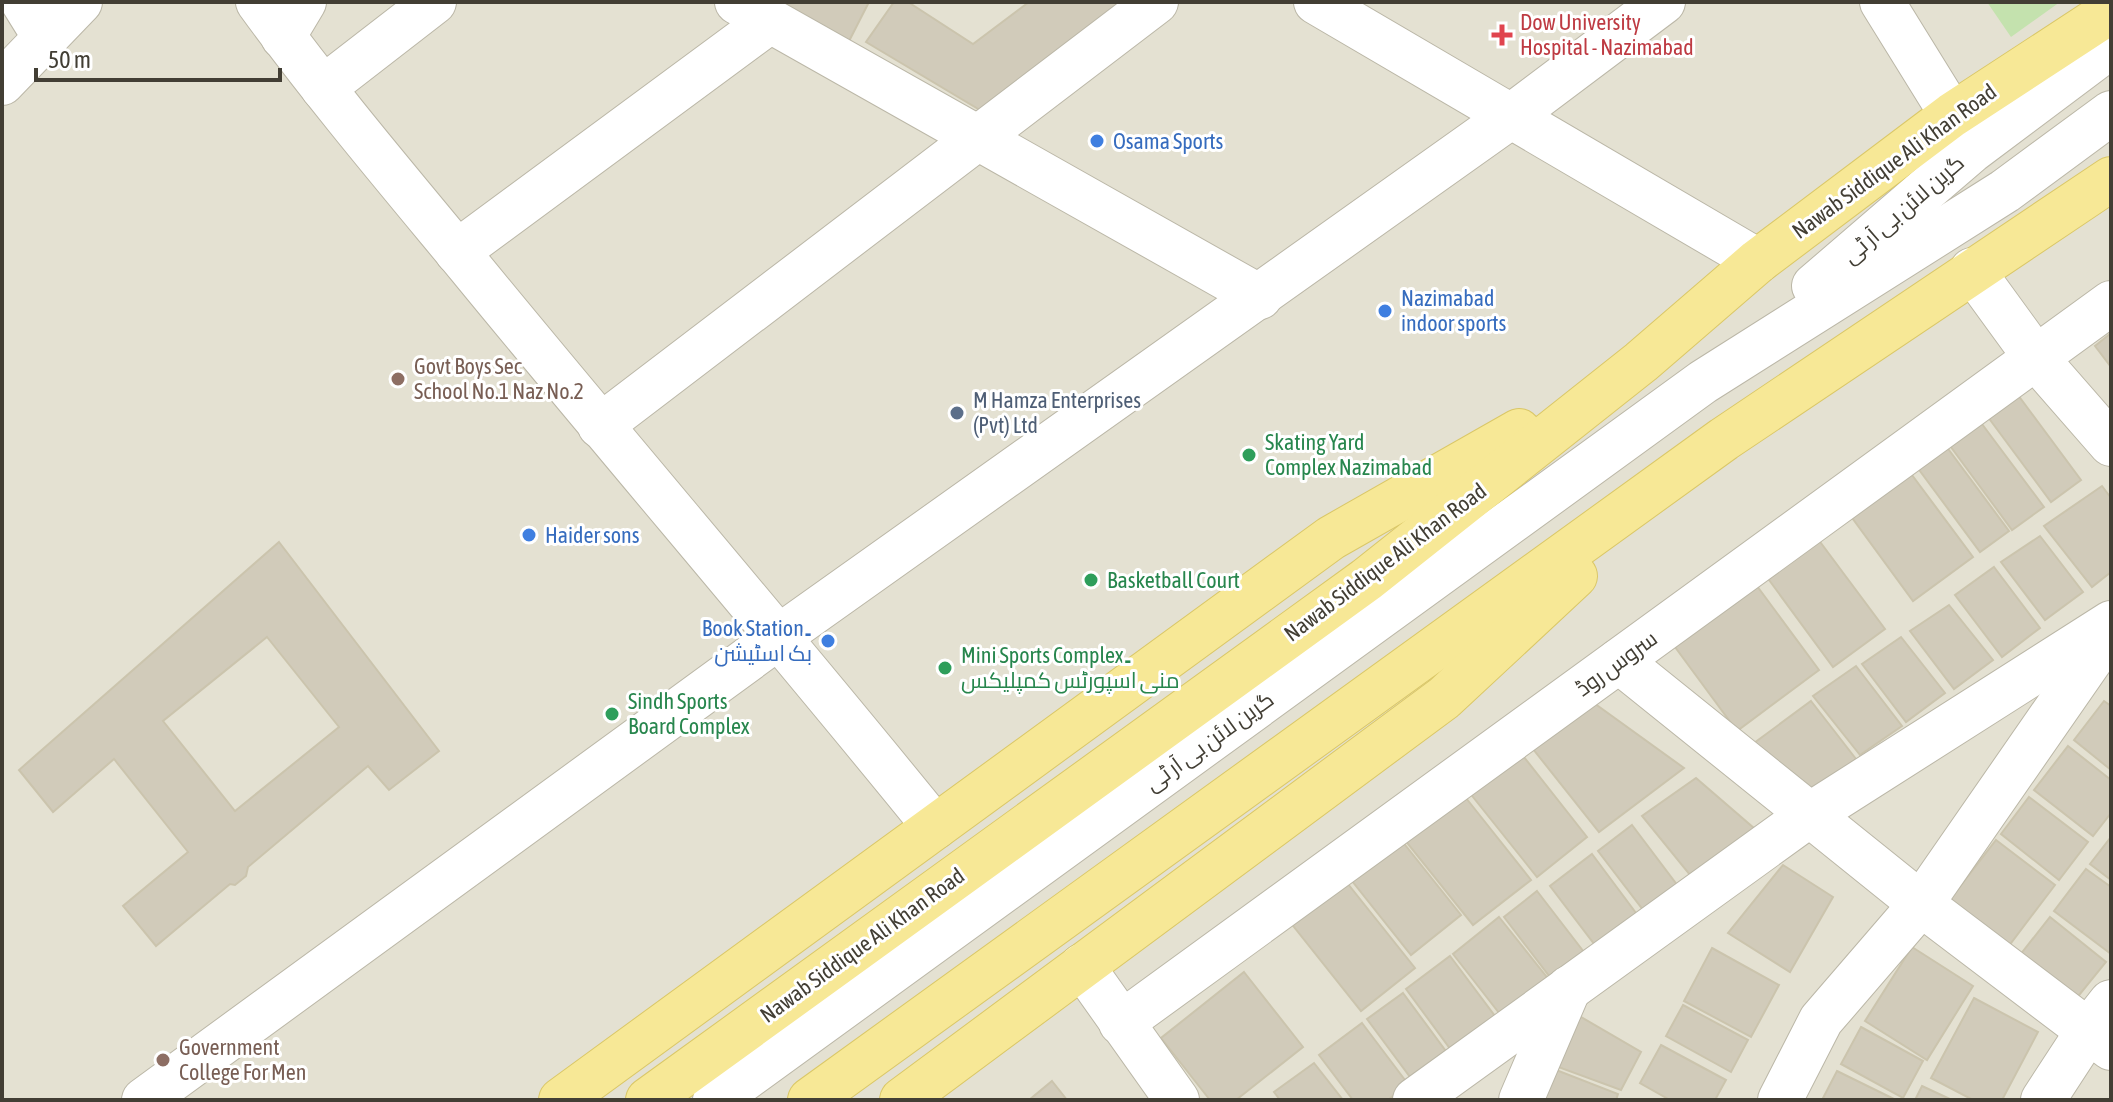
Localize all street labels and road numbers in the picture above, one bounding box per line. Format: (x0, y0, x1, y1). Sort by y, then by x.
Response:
street label: Nawab Siddique Ali Khan Road (1787, 78, 2001, 244)
street label: گرین لائن بی آر ٹی (1837, 149, 1970, 270)
street label: Nawab Siddique Ali Khan Road (1279, 478, 1491, 646)
street label: سروس روڈ (1570, 625, 1662, 702)
street label: گرین لائن بی آر ٹی (1140, 686, 1279, 797)
street label: Nawab Siddique Ali Khan Road (755, 862, 969, 1028)

